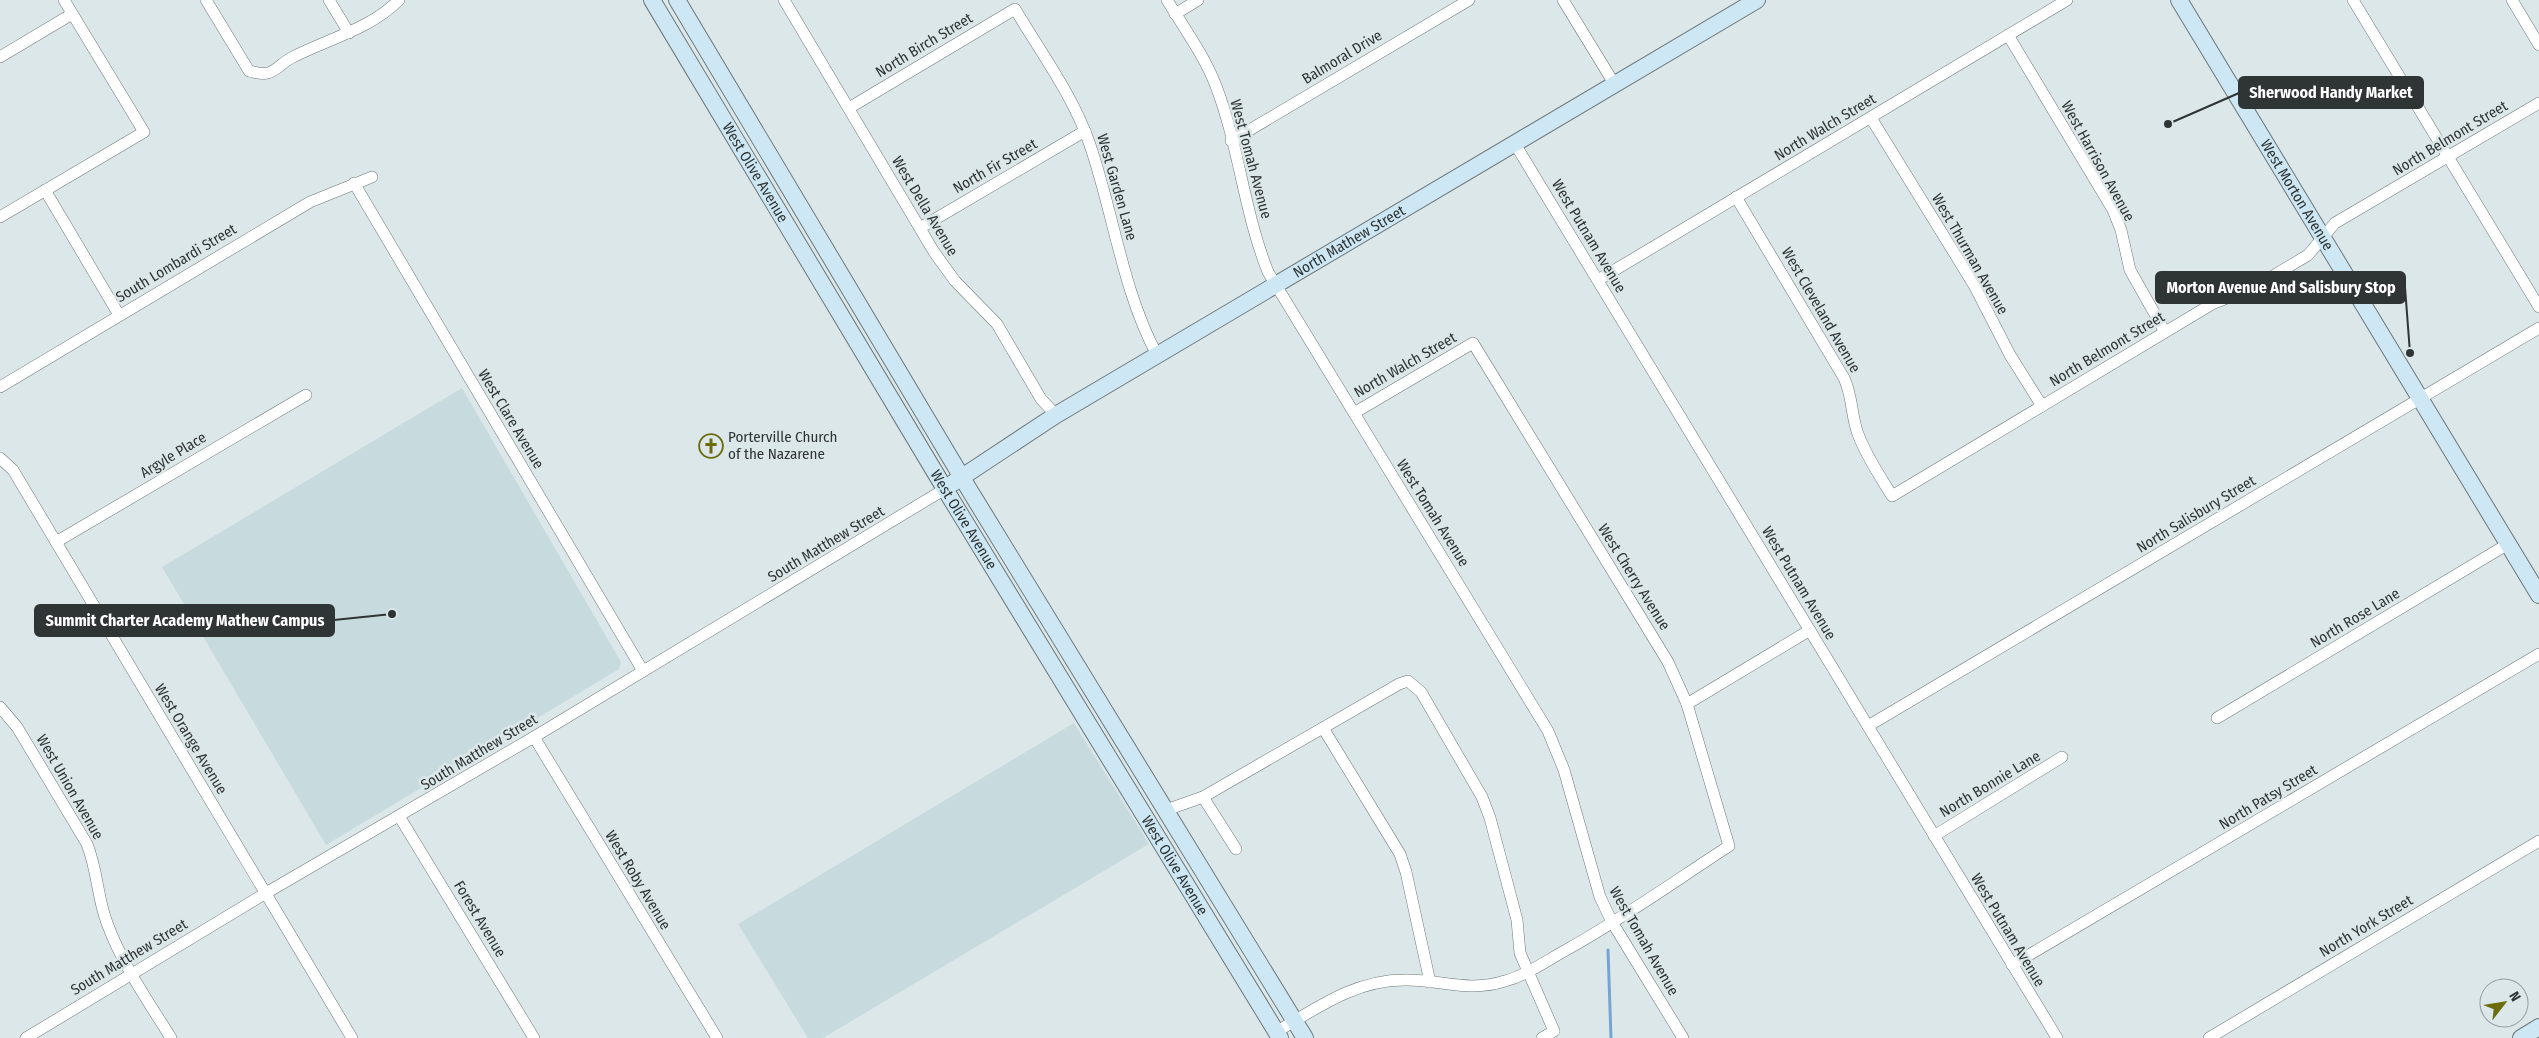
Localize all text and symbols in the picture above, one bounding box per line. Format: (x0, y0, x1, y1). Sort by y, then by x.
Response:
street label: North Birch Street (872, 9, 976, 81)
street label: Balmoral Drive (1299, 26, 1385, 88)
callout: Sherwood Handy Market (2239, 77, 2423, 108)
text: Sherwood Handy Market (2249, 83, 2413, 102)
street label: North Walch Street (1771, 90, 1879, 164)
street label: West Tomah Avenue (1226, 97, 1276, 221)
street label: North Belmont Street (2389, 97, 2511, 179)
street label: West Harrison Avenue (2057, 98, 2139, 224)
street label: West Olive Avenue (718, 119, 792, 226)
street label: West Garden Lane (1093, 132, 1141, 242)
street label: North Fir Street (950, 135, 1040, 197)
street label: West Morton Avenue (2257, 136, 2337, 254)
street label: West Della Avenue (888, 153, 962, 259)
street label: West Putnam Avenue (1548, 176, 1630, 296)
street label: West Thurman Avenue (1928, 190, 2012, 318)
street label: North Mathew Street (1290, 201, 1408, 282)
street label: South Lombardi Street (112, 220, 240, 306)
street label: West Cleveland Avenue (1778, 244, 1864, 376)
callout: Morton Avenue And Salisbury Stop (2156, 272, 2405, 303)
text: Morton Avenue And Salisbury Stop (2166, 278, 2396, 297)
street label: North Belmont Street (2046, 308, 2168, 390)
street label: North Walch Street (1351, 328, 1459, 402)
street label: West Clare Avenue (474, 366, 548, 472)
street label: Argyle Place (137, 428, 209, 482)
place label: Porterville Church of the Nazarene (728, 428, 837, 463)
church icon: Porterville Church of the Nazarene (698, 433, 724, 459)
street label: West Tomah Avenue (1393, 456, 1473, 570)
street label: West Olive Avenue (927, 467, 1001, 573)
street label: North Salisbury Street (2133, 471, 2259, 557)
street label: South Matthew Street (764, 502, 888, 586)
street label: West Cherry Avenue (1594, 521, 1674, 633)
street label: West Putnam Avenue (1758, 523, 1840, 643)
street label: North Rose Lane (2307, 584, 2403, 652)
callout: Summit Charter Academy Mathew Campus (35, 605, 334, 636)
text: Summit Charter Academy Mathew Campus (46, 611, 324, 630)
street label: West Orange Avenue (151, 681, 231, 797)
street label: South Matthew Street (417, 710, 541, 794)
street label: West Union Avenue (33, 731, 107, 843)
street label: North Bonnie Lane (1936, 747, 2044, 821)
street label: North Patsy Street (2216, 761, 2320, 833)
street label: West Olive Avenue (1138, 812, 1212, 918)
street label: West Roby Avenue (601, 827, 675, 933)
street label: West Putnam Avenue (1967, 870, 2049, 990)
street label: Forest Avenue (450, 877, 510, 961)
street label: West Tomah Avenue (1606, 883, 1682, 999)
street label: North York Street (2316, 891, 2416, 961)
street label: South Matthew Street (67, 915, 191, 999)
north arrow (2479, 978, 2529, 1028)
text: N (2505, 989, 2524, 1005)

